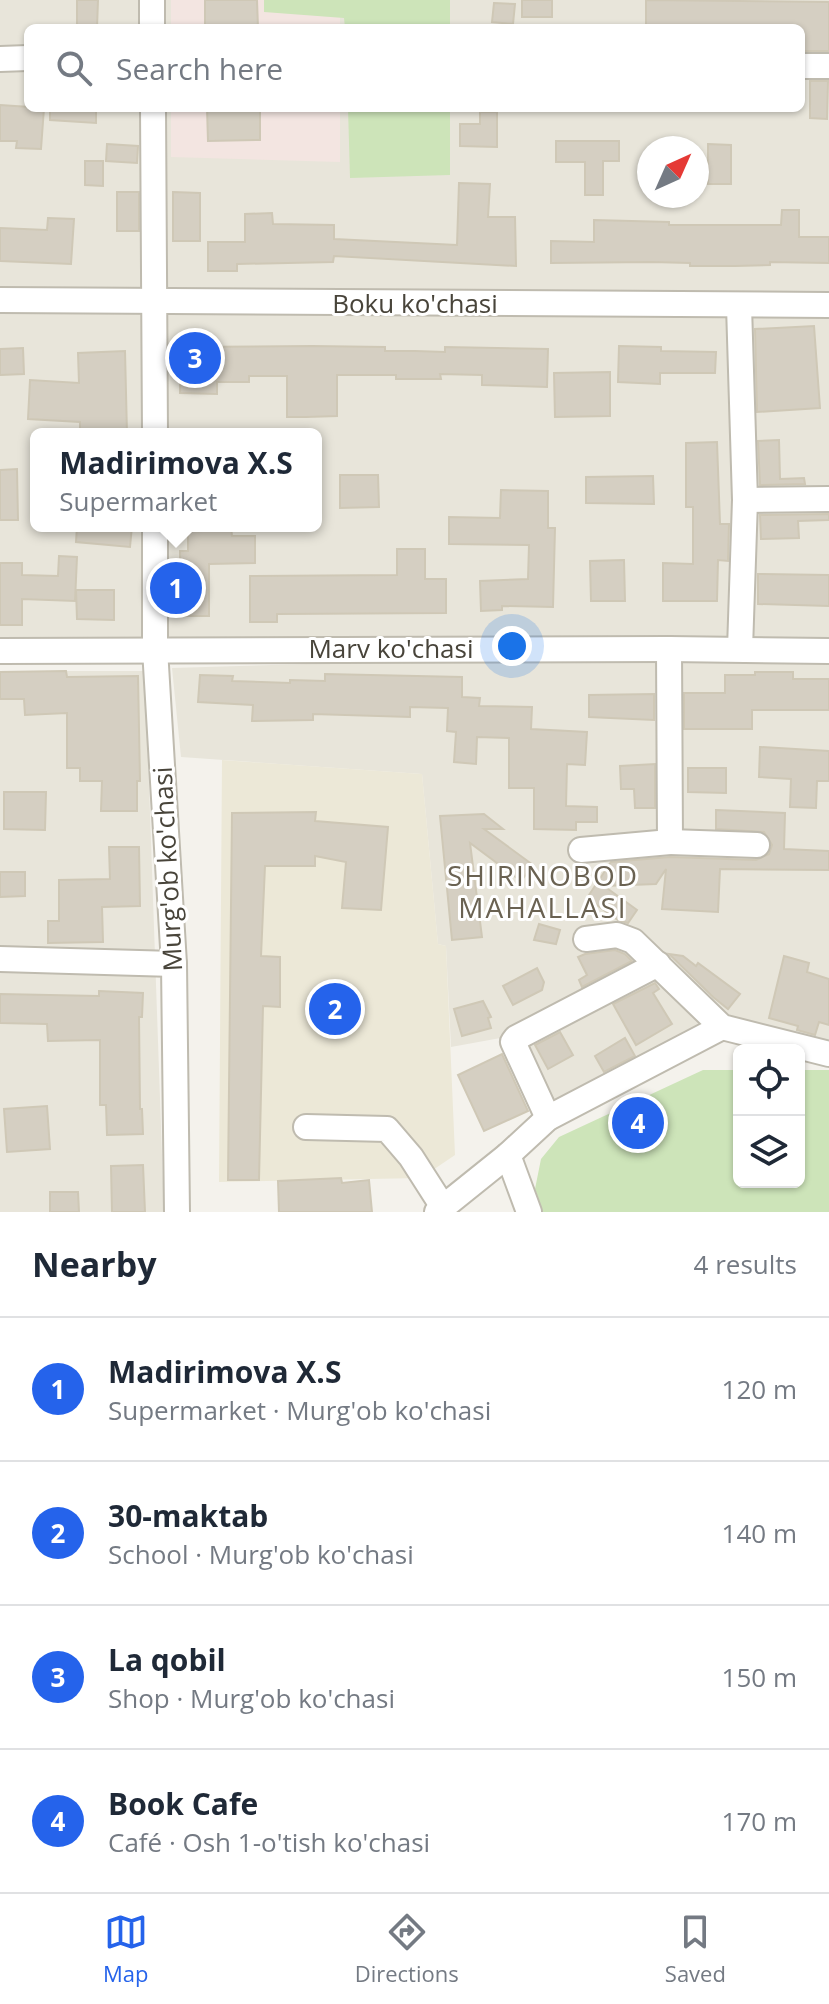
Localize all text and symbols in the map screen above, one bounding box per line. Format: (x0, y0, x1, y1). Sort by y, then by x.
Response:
search box (24, 24, 805, 112)
icon: search (52, 46, 96, 90)
text: Search here (116, 48, 283, 89)
north arrow (637, 136, 709, 208)
street label: Boku ko'chasi (332, 285, 498, 321)
pin: 3 (169, 328, 221, 388)
popup (30, 428, 322, 532)
text: Madirimova X.S (59, 442, 293, 483)
text: Supermarket (59, 483, 217, 519)
pin: 1 (150, 558, 202, 618)
your location (492, 626, 532, 666)
street label: Marv ko'chasi (308, 630, 474, 666)
street label: Murg'ob ko'chasi (144, 766, 190, 972)
district label: SHIRINOBOD MAHALLASI (447, 856, 639, 926)
pin: 2 (309, 979, 361, 1039)
map controls (733, 1044, 805, 1188)
button: locate (733, 1044, 805, 1116)
pin: 4 (612, 1093, 664, 1153)
button: layers (733, 1116, 805, 1188)
text: Nearby (32, 1241, 157, 1287)
text: 4 results (694, 1246, 797, 1282)
text: Madirimova X.S (108, 1351, 341, 1392)
text: 1 (51, 1371, 65, 1407)
text: 120 m (722, 1371, 797, 1407)
text: Supermarket · Murg'ob ko'chasi (108, 1392, 491, 1428)
text: 30-maktab (108, 1495, 268, 1536)
text: 2 (51, 1515, 65, 1551)
text: 140 m (722, 1515, 797, 1551)
text: School · Murg'ob ko'chasi (108, 1536, 414, 1572)
text: La qobil (108, 1639, 226, 1680)
text: 3 (51, 1659, 65, 1695)
text: 150 m (722, 1659, 797, 1695)
text: Shop · Murg'ob ko'chasi (108, 1680, 395, 1716)
text: Book Cafe (108, 1783, 258, 1824)
text: 4 (51, 1803, 65, 1839)
text: 170 m (722, 1803, 797, 1839)
text: Café · Osh 1-o'tish ko'chasi (108, 1824, 430, 1860)
tab: Map (103, 1910, 149, 1988)
tab: Directions (355, 1910, 459, 1988)
tab: Saved (665, 1910, 726, 1988)

